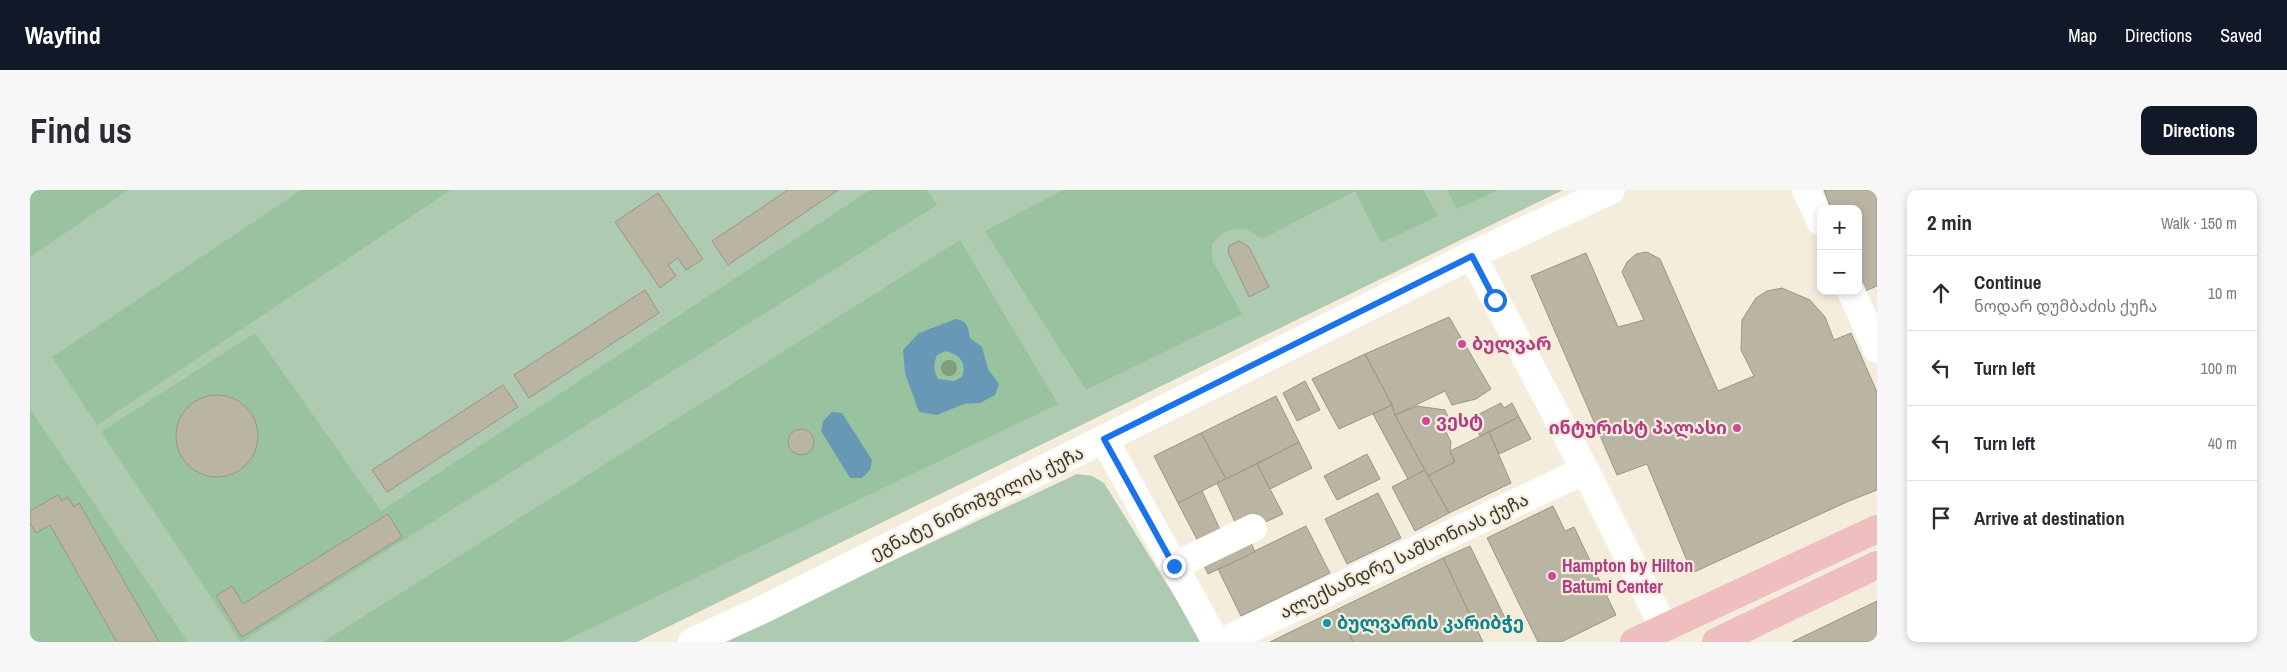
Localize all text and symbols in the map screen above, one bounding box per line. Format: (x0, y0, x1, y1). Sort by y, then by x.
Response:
text: Wayfind (25, 19, 101, 51)
text: Map (2068, 23, 2097, 48)
text: Directions (2125, 23, 2192, 48)
text: Saved (2220, 23, 2262, 48)
button: Directions (2141, 106, 2257, 155)
text: Find us (30, 107, 132, 154)
map controls (1817, 205, 1862, 295)
button: + (1817, 205, 1862, 250)
text: 2 min (1927, 208, 1972, 237)
text: Walk · 150 m (2161, 212, 2237, 234)
button: − (1817, 250, 1862, 295)
text: Continue (1974, 269, 2042, 295)
icon: ahead (1927, 279, 1955, 307)
text: 10 m (2208, 282, 2237, 304)
route start (1484, 289, 1507, 312)
text: ნოდარ დუმბაძის ქუჩა (1974, 295, 2157, 317)
place label: ბულვარ (1472, 331, 1551, 356)
marker: ბულვარ (1456, 338, 1468, 350)
icon: left (1927, 354, 1955, 382)
text: Turn left (1974, 355, 2035, 381)
text: 100 m (2201, 357, 2237, 379)
place label: ვესტ (1436, 408, 1483, 433)
marker: ვესტ (1420, 415, 1432, 427)
place label: ინტურისტ პალასი (1549, 415, 1727, 440)
marker: ინტურისტ პალასი (1731, 422, 1743, 434)
icon: left (1927, 429, 1955, 457)
text: Turn left (1974, 430, 2035, 456)
text: 40 m (2208, 432, 2237, 454)
street label: ეგნატე ნინოშვილის ქუჩა (866, 440, 1088, 565)
street label: ალექსანდრე სამსონიას ქუჩა (1275, 487, 1532, 624)
icon: arrive (1927, 504, 1955, 532)
text: Arrive at destination (1974, 505, 2125, 531)
place label: Hampton by Hilton Batumi Center (1562, 553, 1693, 599)
route end (1163, 555, 1186, 578)
marker: Hampton by Hilton Batumi Center (1546, 570, 1558, 582)
place label: ბულვარის კარიბჭე (1337, 610, 1524, 635)
marker: ბულვარის კარიბჭე (1321, 617, 1333, 629)

